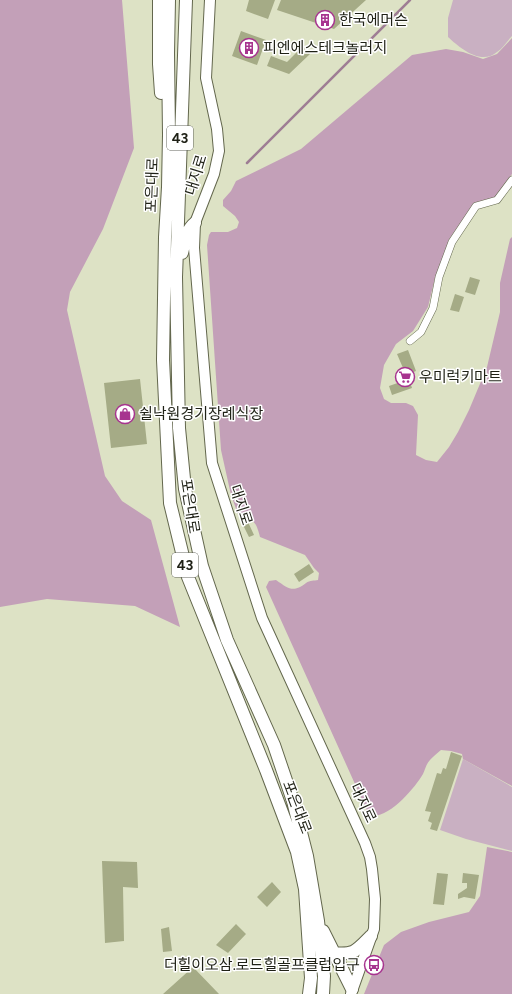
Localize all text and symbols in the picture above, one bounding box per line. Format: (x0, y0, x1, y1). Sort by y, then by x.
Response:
building icon: 한국에머슨 (314, 9, 336, 31)
place label: 한국에머슨 (339, 11, 408, 29)
building icon: 피엔에스테크놀러지 (238, 37, 260, 59)
place label: 피엔에스테크놀러지 (263, 39, 387, 57)
road number: 43 (167, 126, 193, 150)
street label: 대지로 (181, 153, 211, 197)
street label: 포은대로 (142, 157, 162, 213)
supermarket icon: 우미럭키마트 (394, 366, 416, 388)
place label: 우미럭키마트 (419, 368, 502, 386)
shop icon: 쉴낙원경기장례식장 (114, 403, 136, 425)
place label: 쉴낙원경기장례식장 (139, 405, 263, 423)
street label: 포은대로 (177, 477, 203, 535)
street label: 대지로 (226, 483, 256, 527)
road number: 43 (172, 553, 198, 577)
street label: 포은대로 (279, 778, 315, 836)
street label: 대지로 (346, 780, 380, 826)
bus stop icon: 더힐이오삼.로드힐골프클럽입구 (363, 954, 385, 976)
place label: 더힐이오삼.로드힐골프클럽입구 (164, 956, 360, 974)

